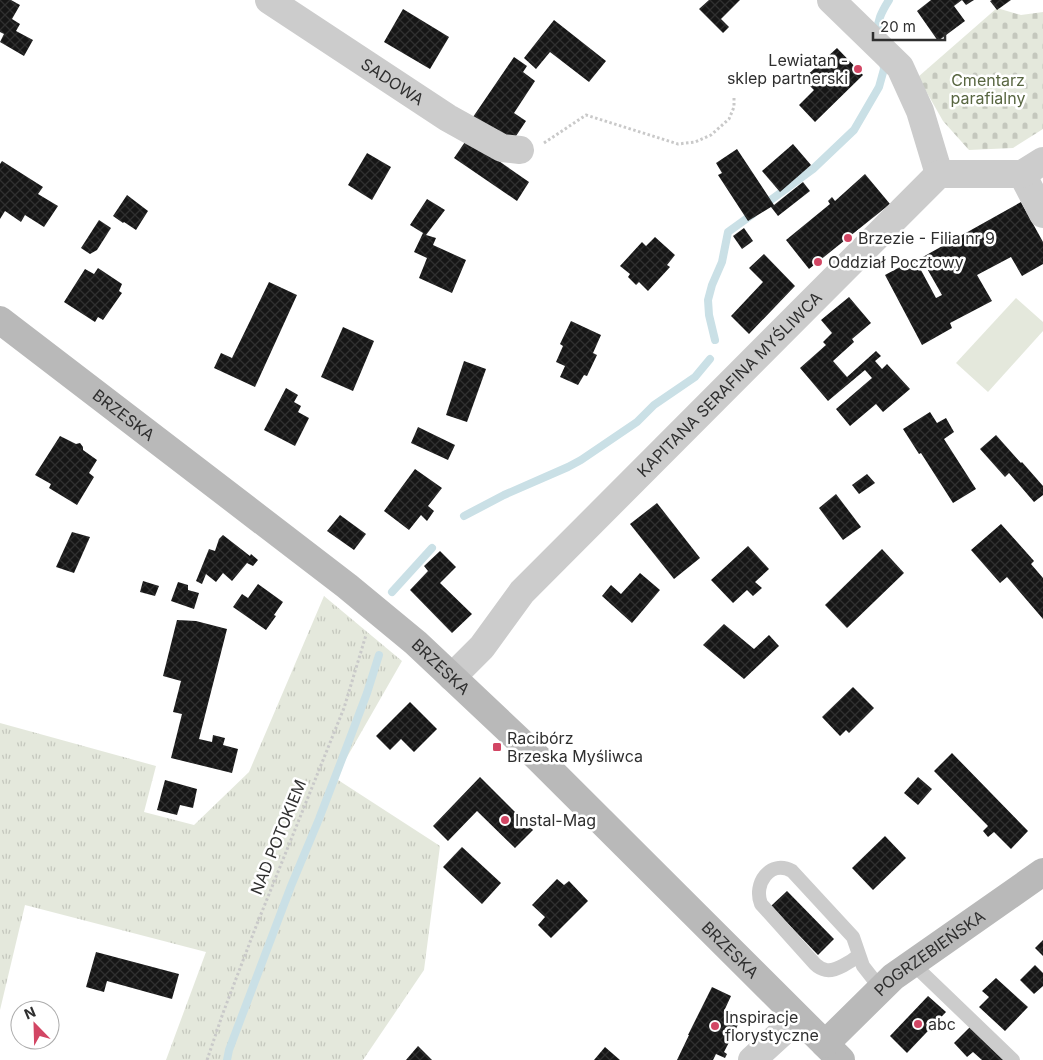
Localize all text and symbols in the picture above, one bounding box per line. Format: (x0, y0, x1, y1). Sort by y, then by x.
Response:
scale bar (873, 10, 946, 42)
text: 20 m (880, 17, 916, 36)
place label: Lewiatan - sklep partnerski (727, 50, 848, 88)
street label: SADOWA (357, 54, 428, 109)
marker: Lewiatan - sklep partnerski (852, 63, 864, 75)
park label: Cmentarz parafialny (951, 70, 1025, 108)
place label: Brzezie - Filia nr 9 (858, 228, 995, 248)
marker: Brzezie - Filia nr 9 (842, 232, 854, 244)
place label: Oddział Pocztowy (828, 252, 964, 272)
marker: Oddział Pocztowy (812, 256, 824, 268)
street label: KAPITANA SERAFINA MYŚLIWCA (633, 287, 826, 481)
street label: BRZESKA (89, 385, 159, 445)
street label: BRZESKA (408, 634, 474, 699)
place label: Racibórz Brzeska Myśliwca (507, 728, 643, 766)
marker: Racibórz Brzeska Myśliwca (491, 741, 503, 753)
street label: NAD POTOKIEM (246, 777, 310, 897)
place label: Instal-Mag (515, 810, 596, 830)
marker: Instal-Mag (499, 814, 511, 826)
street label: POGRZEBIEŃSKA (870, 906, 989, 1000)
street label: BRZESKA (698, 917, 763, 982)
north arrow (10, 1000, 60, 1050)
text: N (21, 1003, 38, 1022)
place label: Inspiracje florystyczne (725, 1007, 819, 1045)
place label: abc (928, 1014, 956, 1034)
marker: abc (912, 1018, 924, 1030)
marker: Inspiracje florystyczne (709, 1020, 721, 1032)

